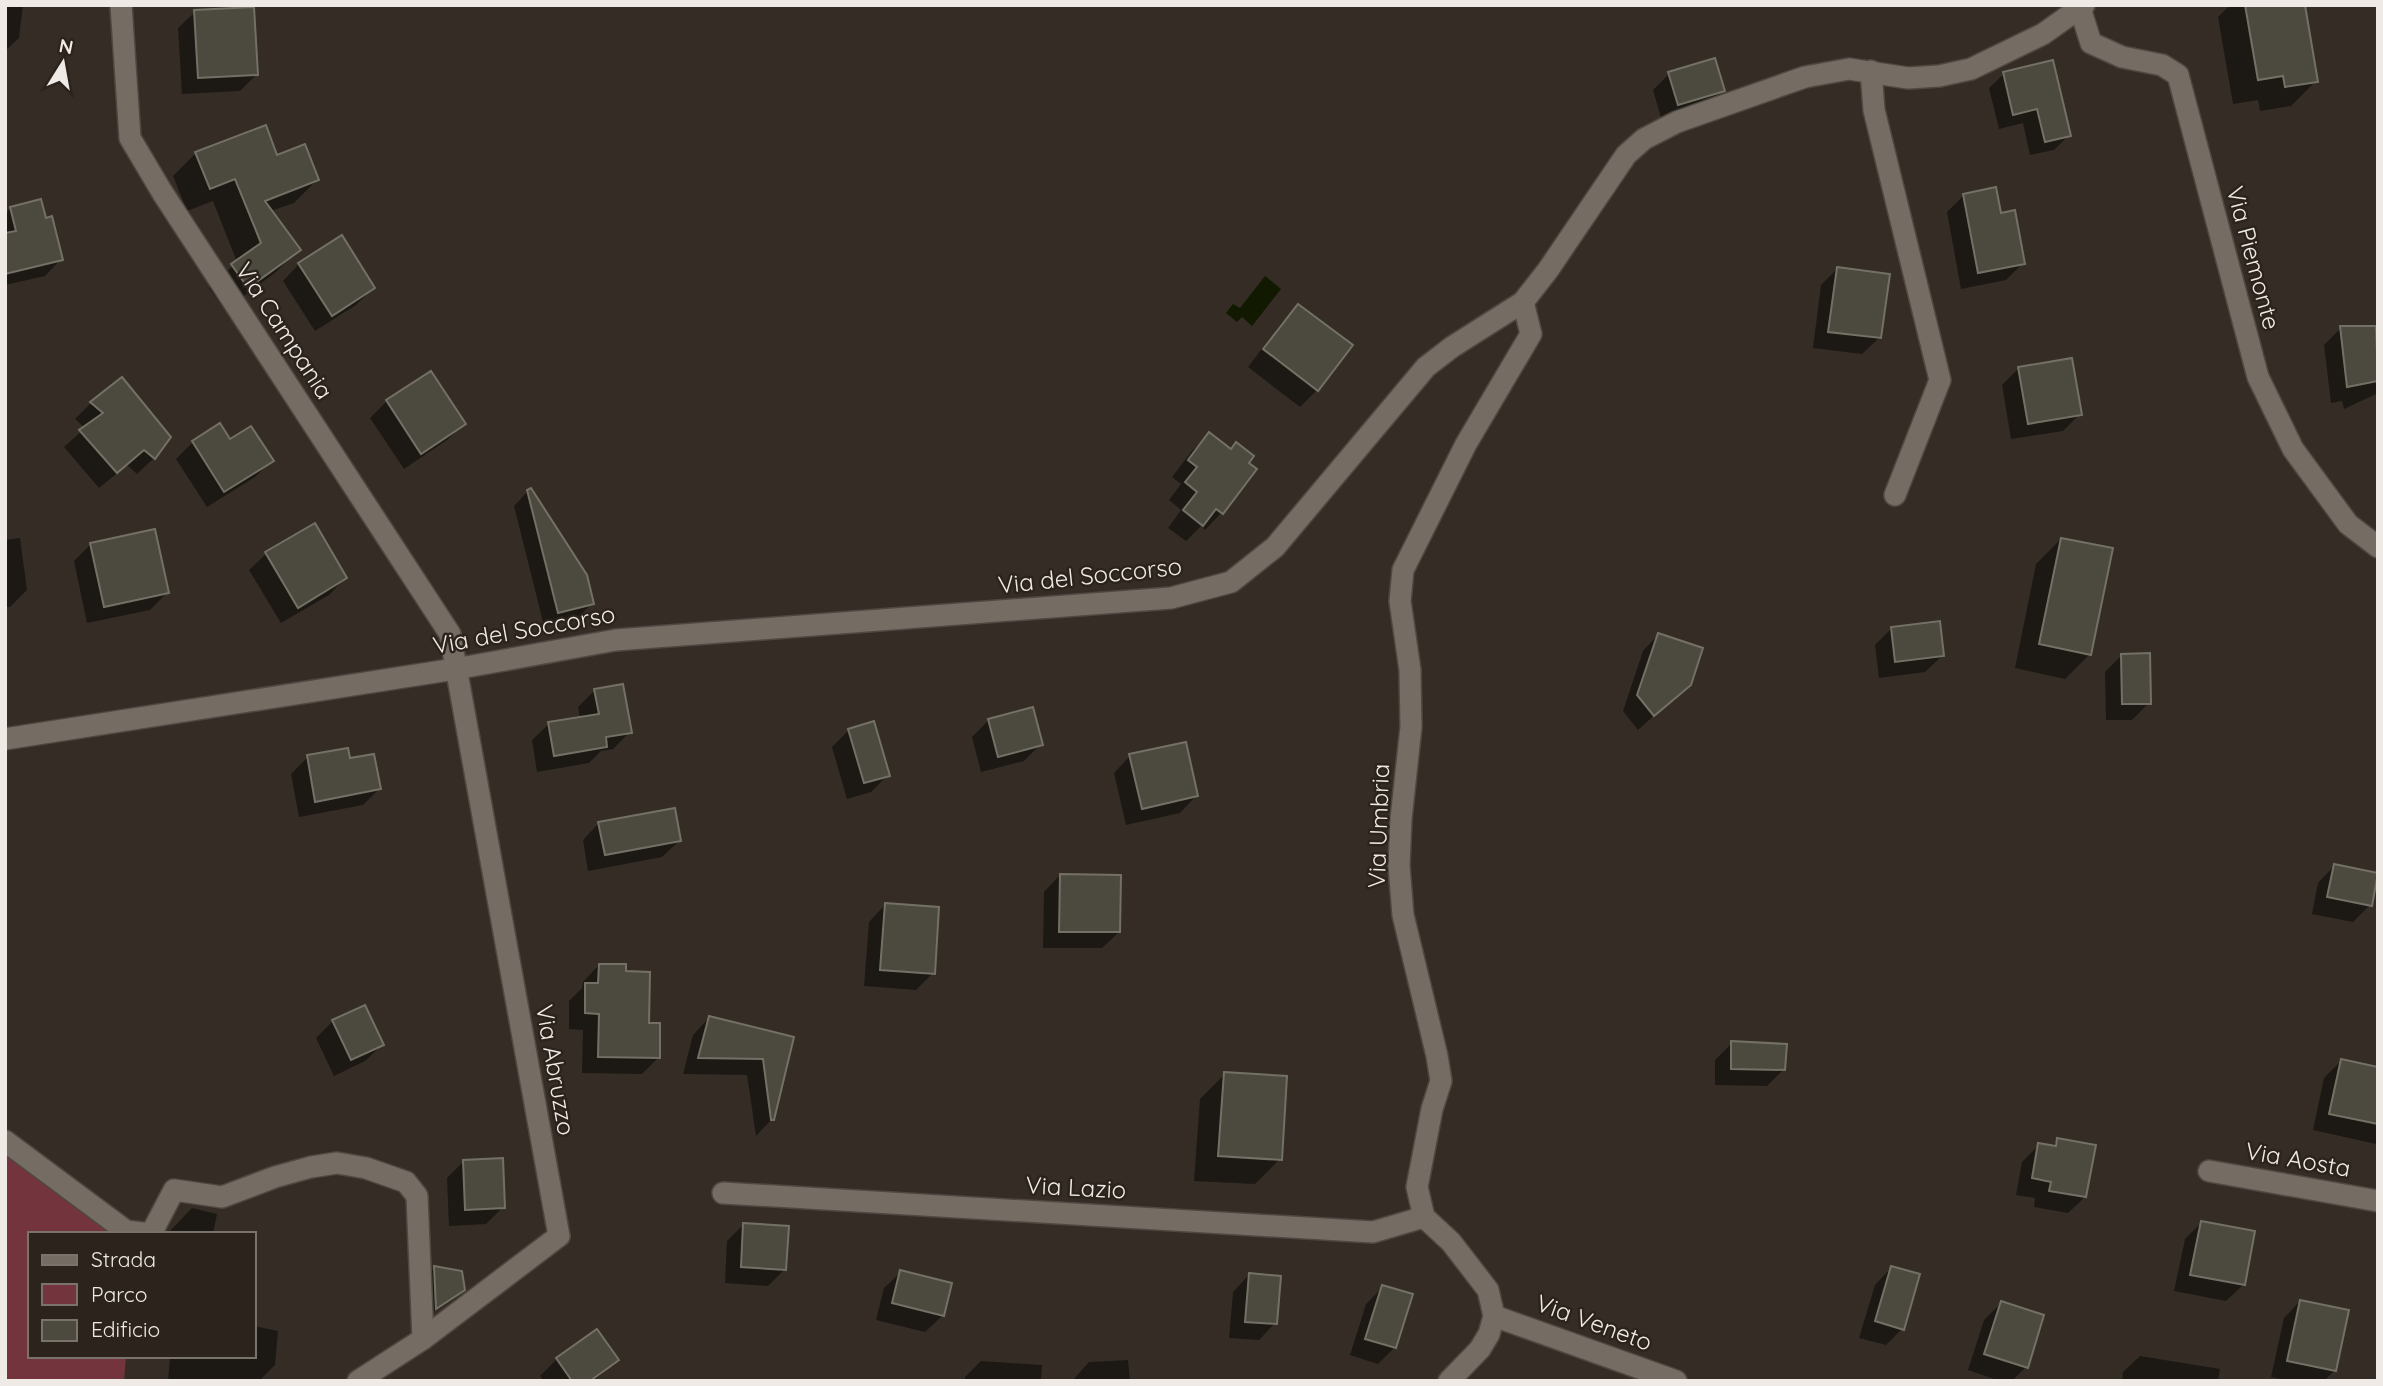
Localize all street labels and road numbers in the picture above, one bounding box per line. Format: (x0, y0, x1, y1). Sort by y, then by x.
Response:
street label: Via Piemonte (2220, 183, 2287, 333)
street label: Via Campania (230, 256, 340, 404)
street label: Via del Soccorso (996, 550, 1183, 600)
street label: Via del Soccorso (430, 598, 617, 660)
street label: Via Umbria (1361, 763, 1395, 889)
street label: Via Abruzzo (530, 1002, 582, 1138)
street label: Via Aosta (2243, 1135, 2353, 1183)
street label: Via Lazio (1025, 1169, 1127, 1205)
street label: Via Veneto (1532, 1287, 1656, 1357)

